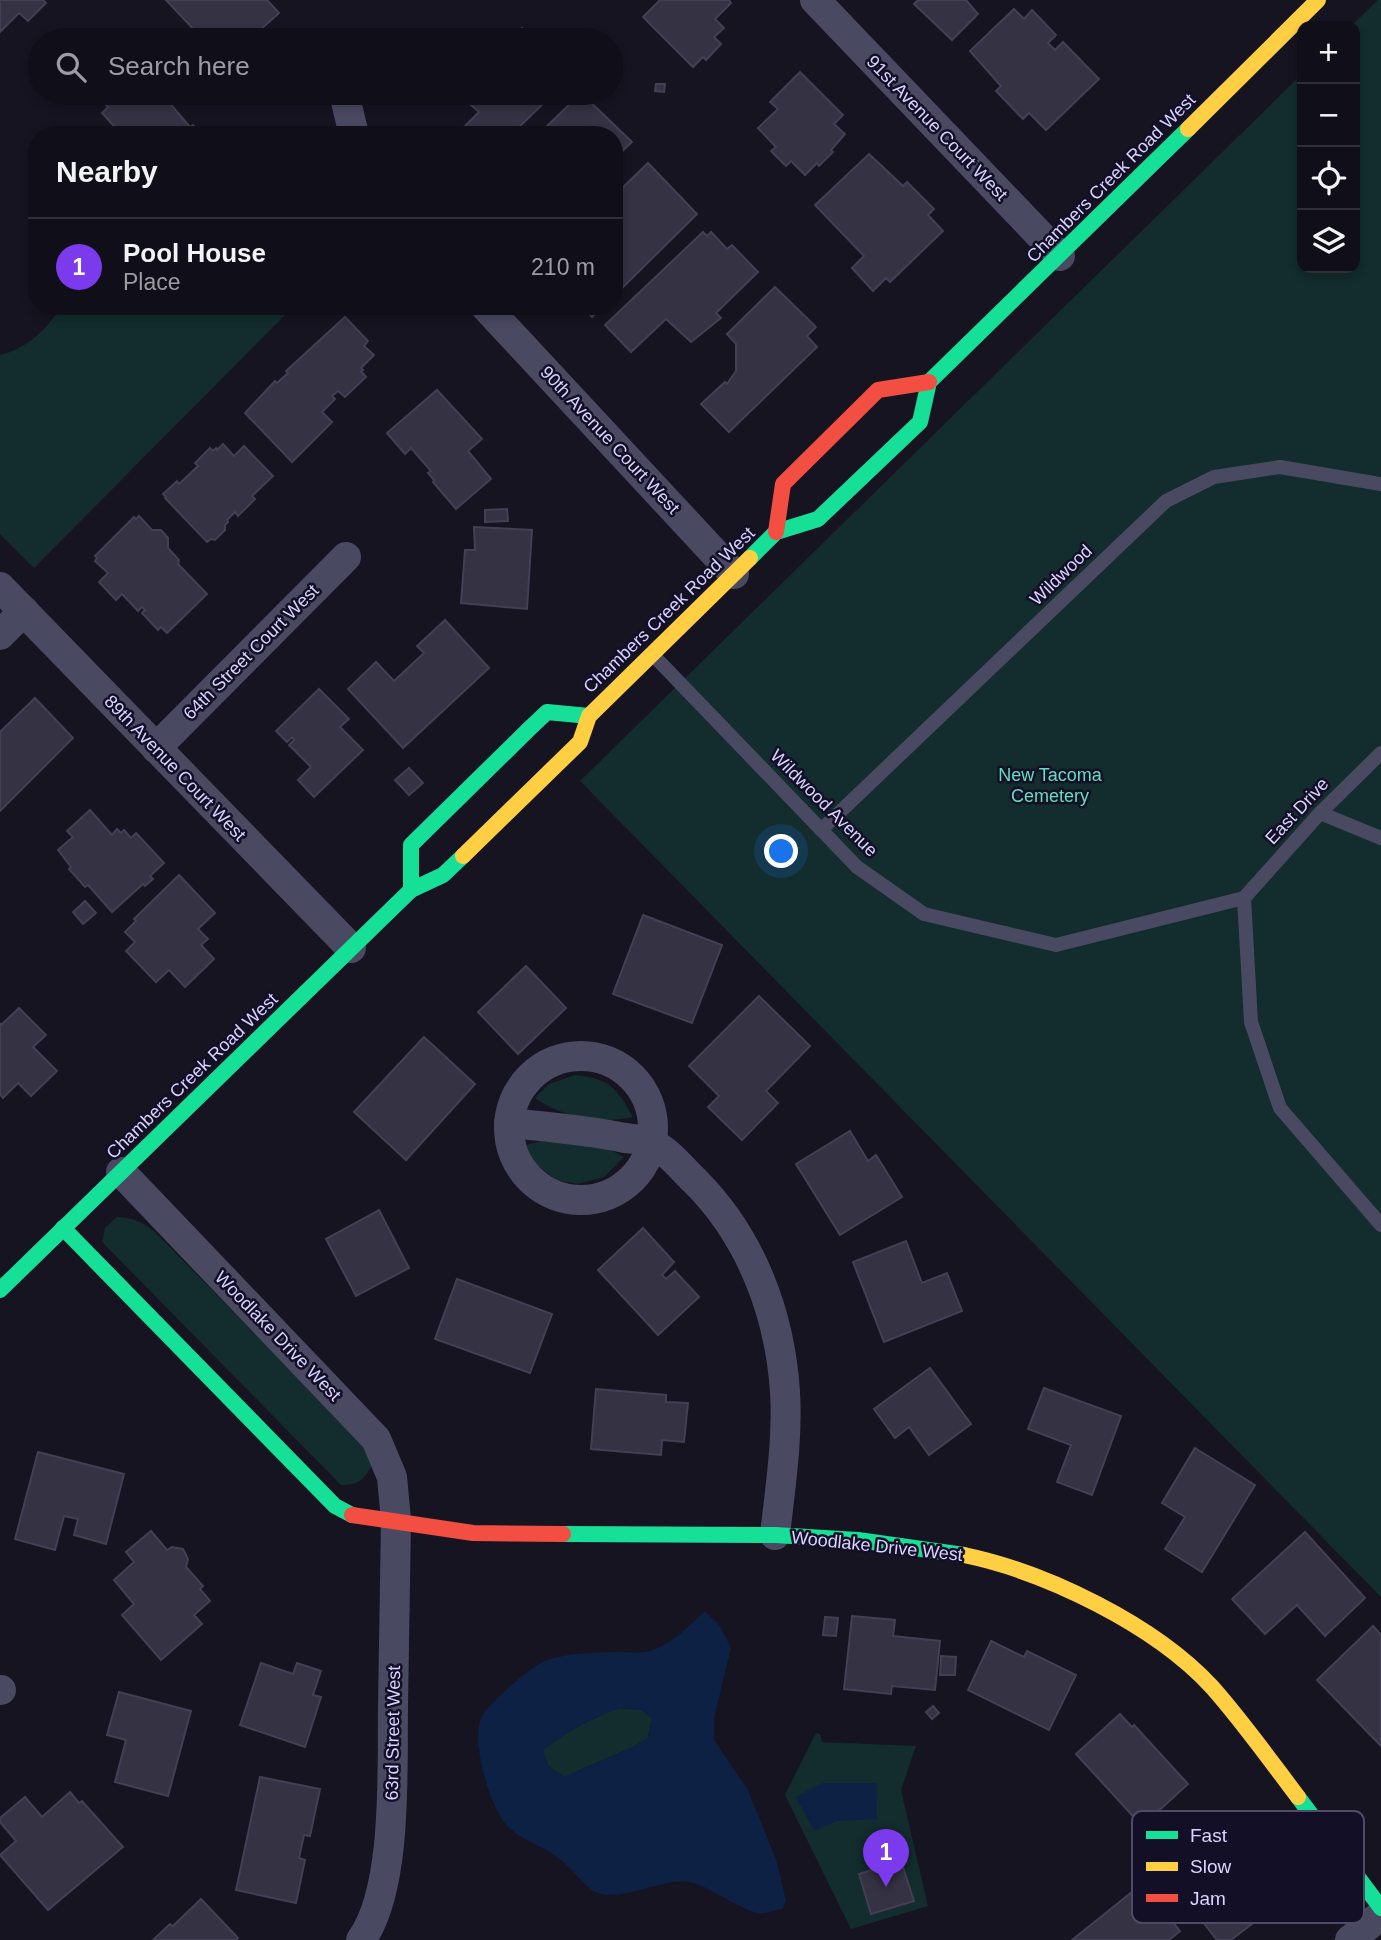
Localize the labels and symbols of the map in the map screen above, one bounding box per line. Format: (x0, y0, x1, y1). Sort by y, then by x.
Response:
street label: 91st Avenue Court West (863, 51, 1011, 205)
street label: Chambers Creek Road West (1023, 90, 1199, 266)
street label: 90th Avenue Court West (536, 362, 684, 518)
street label: Chambers Creek Road West (579, 523, 759, 697)
street label: Wildwood (1026, 541, 1096, 609)
street label: 64th Street Court West (179, 580, 323, 724)
street label: 89th Avenue Court West (100, 691, 250, 845)
street label: Wildwood Avenue (766, 745, 882, 861)
park label: New Tacoma Cemetery (998, 765, 1103, 806)
street label: East Drive (1261, 774, 1333, 848)
your location (764, 834, 798, 868)
street label: Chambers Creek Road West (102, 989, 282, 1163)
street label: Woodlake Drive West (211, 1267, 345, 1405)
street label: Woodlake Drive West (790, 1527, 964, 1565)
street label: 63rd Street West (382, 1665, 404, 1801)
legend (1132, 1811, 1364, 1923)
text: Fast (1190, 1825, 1228, 1846)
pin: 1 (863, 1829, 909, 1887)
text: Slow (1190, 1856, 1231, 1877)
text: Jam (1190, 1888, 1226, 1909)

